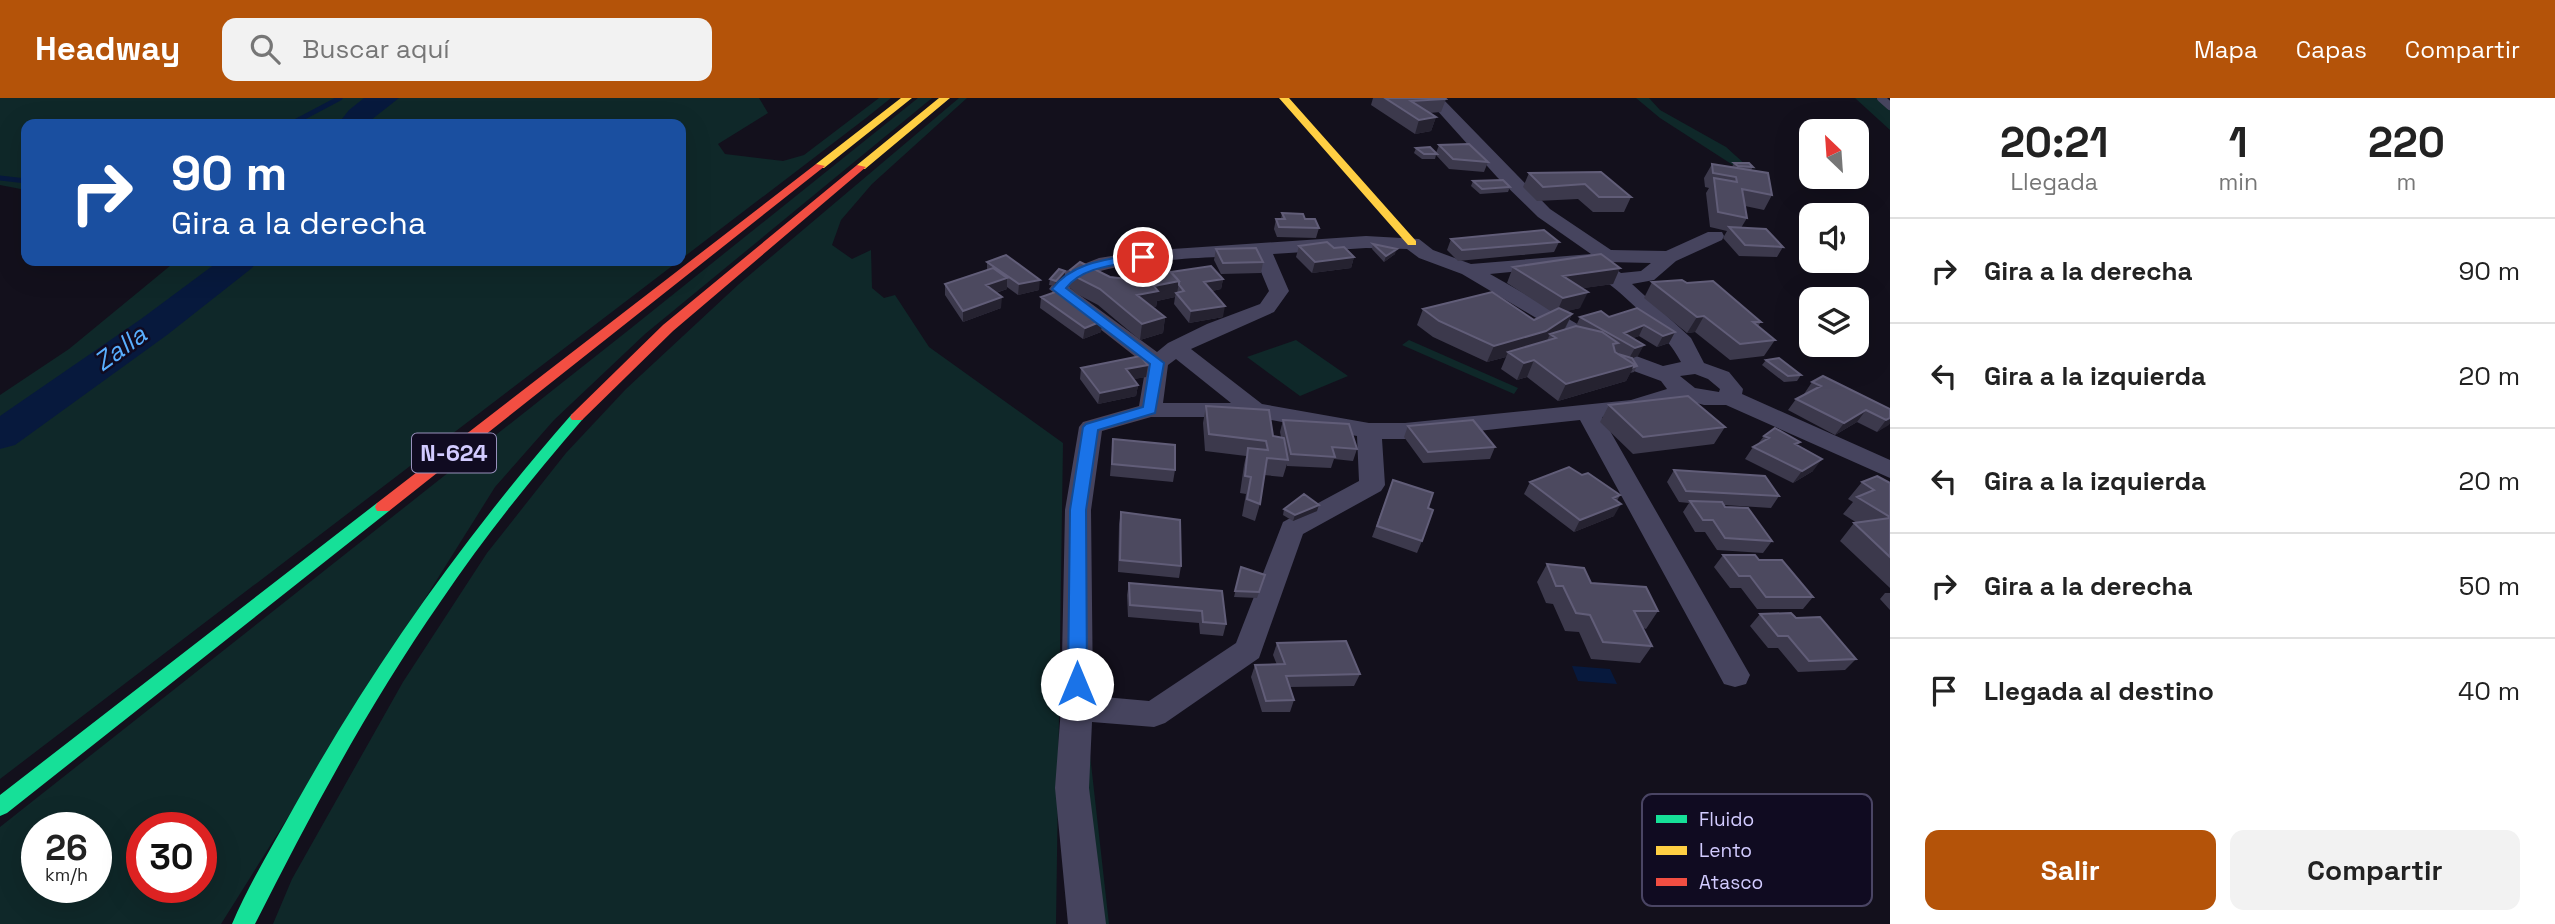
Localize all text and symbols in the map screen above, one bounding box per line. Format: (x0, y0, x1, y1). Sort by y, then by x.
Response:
search box (222, 18, 712, 81)
text: Headway (35, 28, 180, 70)
icon: search (246, 30, 284, 68)
text: Buscar aquí (302, 32, 450, 66)
text: Mapa (2194, 34, 2258, 65)
text: Capas (2296, 34, 2367, 65)
text: Compartir (2405, 34, 2520, 65)
text: 20:21 (2000, 116, 2109, 169)
text: 1 (2229, 116, 2248, 169)
text: 220 (2368, 116, 2445, 169)
north arrow (1799, 119, 1869, 189)
map controls (1799, 119, 1869, 357)
text: 90 m (171, 142, 287, 204)
icon: right (56, 147, 147, 238)
text: Llegada (2010, 167, 2098, 197)
text: min (2218, 167, 2258, 197)
text: m (2397, 167, 2416, 197)
text: Gira a la derecha (171, 203, 426, 243)
button: sound (1799, 203, 1869, 273)
pin (1113, 227, 1173, 287)
icon: arrive (1124, 238, 1162, 276)
icon: right (1925, 252, 1963, 290)
text: Gira a la derecha (1984, 254, 2193, 288)
text: 90 m (2458, 254, 2520, 288)
button: layers (1799, 287, 1869, 357)
water label: Zalla (87, 317, 154, 379)
icon: left (1925, 357, 1963, 395)
text: Gira a la izquierda (1984, 359, 2206, 393)
text: 20 m (2459, 359, 2520, 393)
road number: N-624 (412, 434, 496, 472)
icon: left (1925, 462, 1963, 500)
text: Gira a la izquierda (1984, 464, 2206, 498)
text: 20 m (2459, 464, 2520, 498)
icon: right (1925, 567, 1963, 605)
text: Gira a la derecha (1984, 569, 2193, 603)
text: 50 m (2459, 569, 2520, 603)
position arrow (1040, 647, 1114, 721)
icon: arrive (1925, 672, 1963, 710)
text: Llegada al destino (1984, 674, 2214, 708)
text: 40 m (2458, 674, 2520, 708)
legend (1642, 794, 1872, 906)
text: Fluido (1699, 807, 1754, 832)
speed limit sign: 30 (126, 812, 217, 903)
text: 26 (45, 826, 88, 870)
button: Salir (1925, 830, 2216, 910)
button: Compartir (2230, 830, 2520, 910)
text: Lento (1699, 838, 1752, 863)
text: km/h (45, 863, 88, 886)
text: Atasco (1699, 870, 1763, 895)

